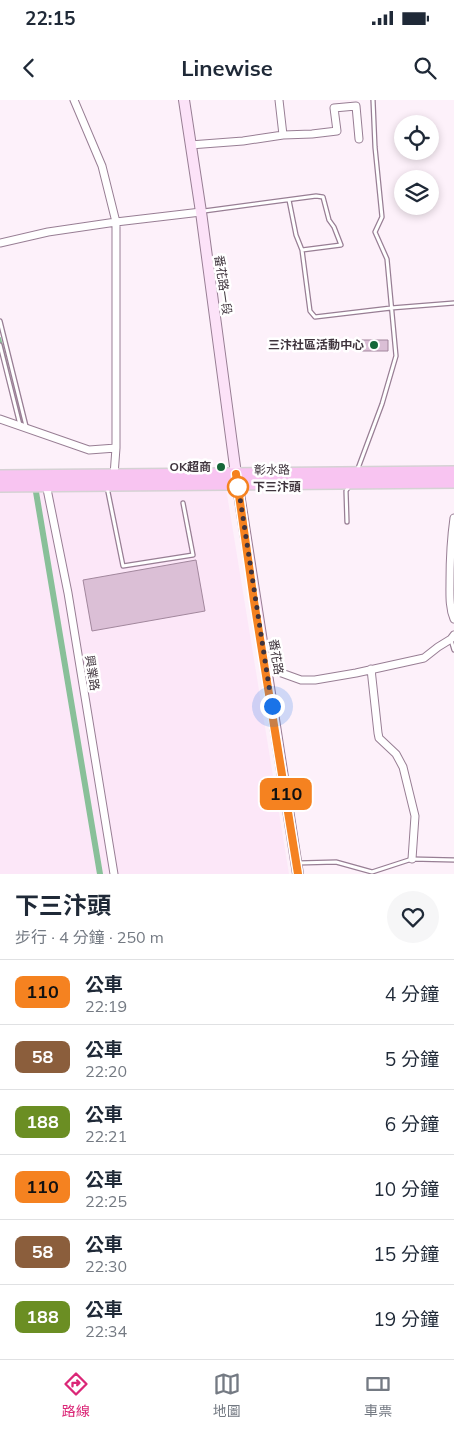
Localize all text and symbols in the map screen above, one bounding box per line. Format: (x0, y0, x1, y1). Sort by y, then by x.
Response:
text: 22:15 (25, 6, 75, 30)
icon: back (15, 54, 43, 82)
text: Linewise (181, 54, 273, 82)
icon: search (411, 54, 439, 82)
map controls (394, 115, 439, 215)
button: locate (394, 115, 439, 160)
button: layers (394, 170, 439, 215)
street label: 番花路一段 (212, 254, 235, 316)
place label: 三汴社區活動中心 (268, 337, 364, 352)
marker: 三汴社區活動中心 (368, 339, 380, 351)
place label: OK超商 (170, 459, 211, 474)
marker: OK超商 (215, 461, 227, 473)
street label: 彰水路 (254, 462, 290, 477)
marker: 下三汴頭 (227, 476, 249, 498)
place label: 下三汴頭 (253, 479, 301, 494)
street label: 番花路 (266, 638, 287, 676)
street label: 興業路 (82, 654, 103, 692)
your location (260, 694, 285, 719)
line badge: 110 (257, 778, 315, 810)
text: 110 (270, 782, 302, 805)
text: 下三汴頭 (15, 890, 111, 920)
button: heart (387, 891, 439, 943)
text: 步行 · 4 分鐘 · 250 m (15, 927, 164, 947)
text: 公車 (85, 972, 123, 996)
text: 110 (26, 980, 59, 1003)
text: 4 分鐘 (385, 982, 439, 1006)
text: 22:19 (85, 996, 127, 1016)
text: 公車 (85, 1037, 123, 1061)
text: 58 (32, 1045, 53, 1068)
text: 5 分鐘 (385, 1047, 439, 1071)
text: 22:20 (85, 1061, 127, 1081)
text: 公車 (85, 1102, 123, 1126)
text: 188 (26, 1110, 59, 1133)
text: 6 分鐘 (385, 1112, 439, 1136)
text: 22:21 (85, 1126, 127, 1146)
text: 公車 (85, 1167, 123, 1191)
text: 110 (26, 1175, 59, 1198)
text: 10 分鐘 (373, 1177, 439, 1201)
text: 22:25 (85, 1191, 127, 1211)
text: 公車 (85, 1232, 123, 1256)
text: 58 (32, 1240, 53, 1263)
text: 15 分鐘 (373, 1242, 439, 1266)
text: 22:30 (85, 1256, 127, 1276)
text: 公車 (85, 1297, 123, 1321)
text: 188 (26, 1305, 59, 1328)
text: 19 分鐘 (373, 1307, 439, 1331)
text: 22:34 (85, 1321, 127, 1341)
tab: 路線 (62, 1370, 90, 1420)
tab: 地圖 (213, 1370, 241, 1420)
tab: 車票 (364, 1370, 392, 1420)

